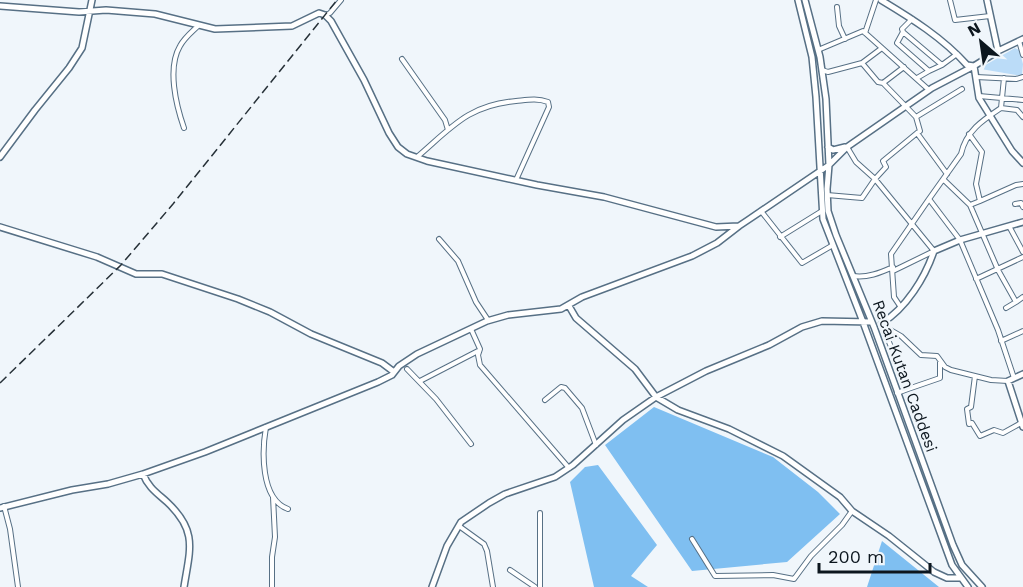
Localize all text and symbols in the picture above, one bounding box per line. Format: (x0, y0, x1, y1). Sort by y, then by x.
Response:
north arrow (951, 12, 1011, 72)
text: N (964, 18, 984, 41)
street label: Recai Kutan Caddesi (869, 297, 941, 455)
scale bar (819, 536, 930, 574)
text: 200 m (828, 546, 884, 567)

